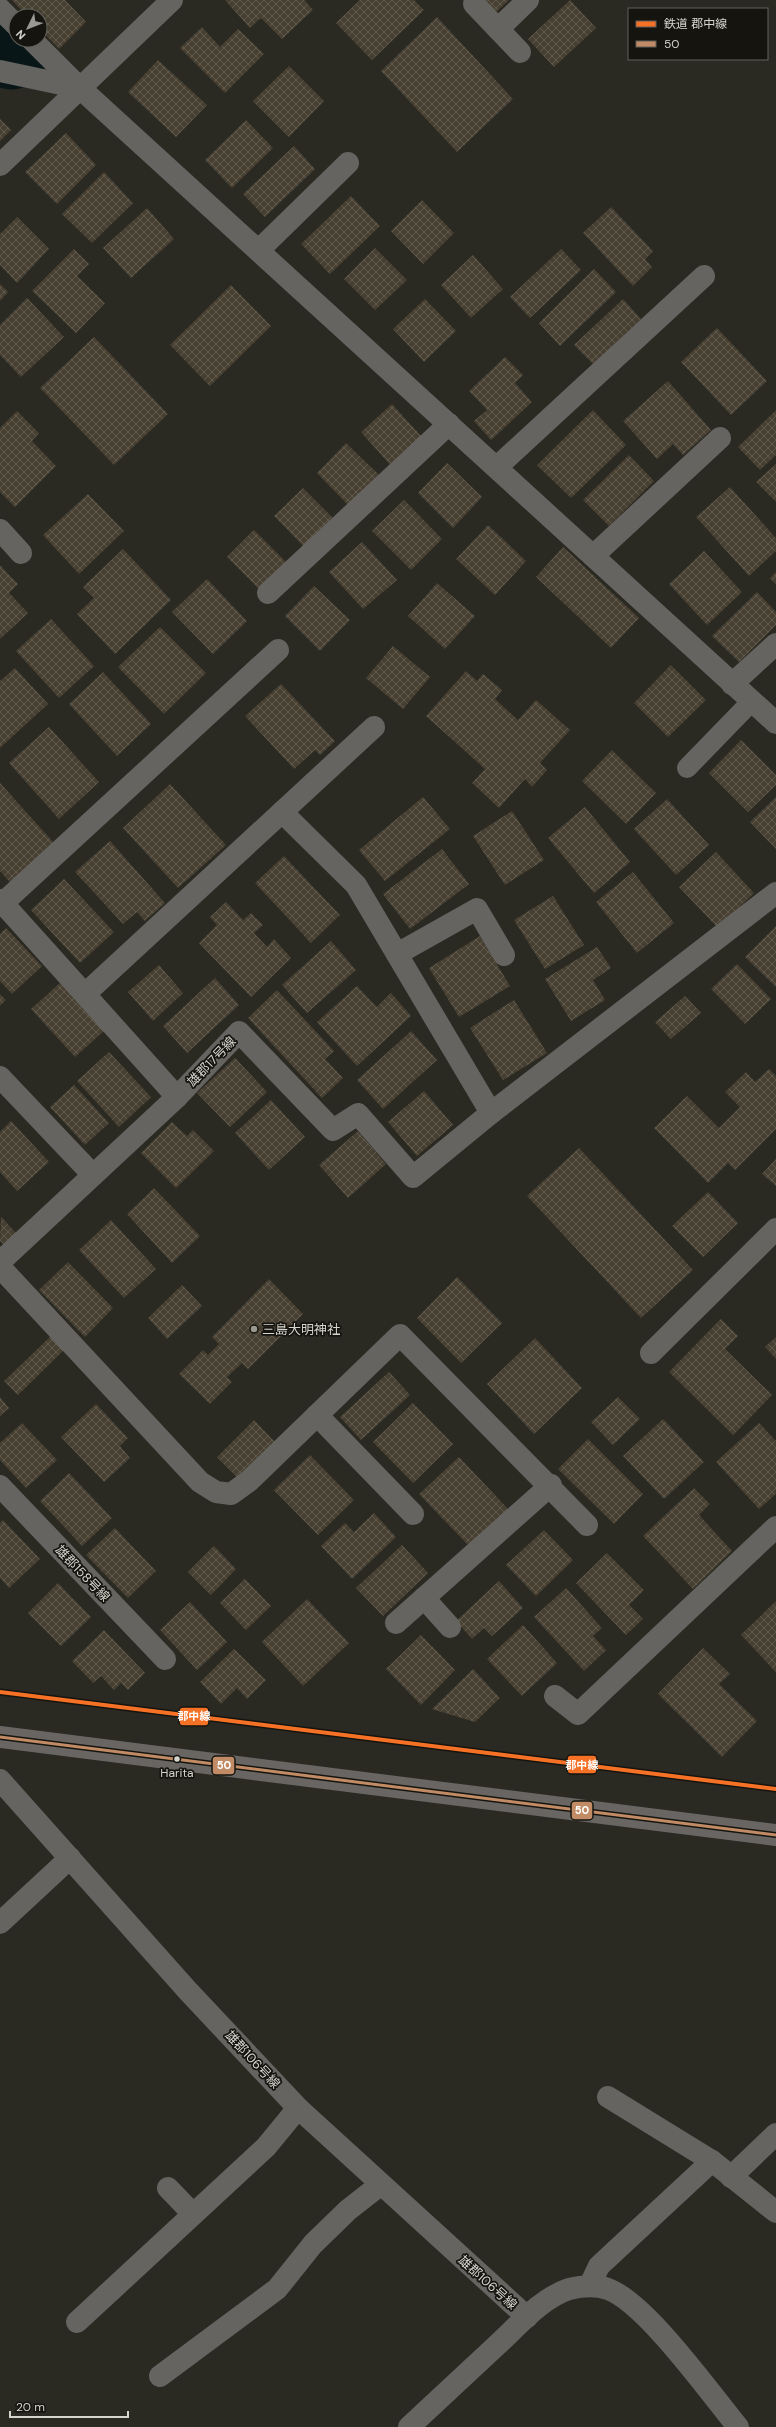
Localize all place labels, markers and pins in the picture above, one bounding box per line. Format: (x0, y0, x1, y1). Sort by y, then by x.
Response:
place label: 三島大明神社 (262, 1321, 340, 1338)
marker: 三島大明神社 (249, 1324, 259, 1334)
marker: Harita (172, 1754, 182, 1764)
place label: Harita (160, 1765, 194, 1781)

